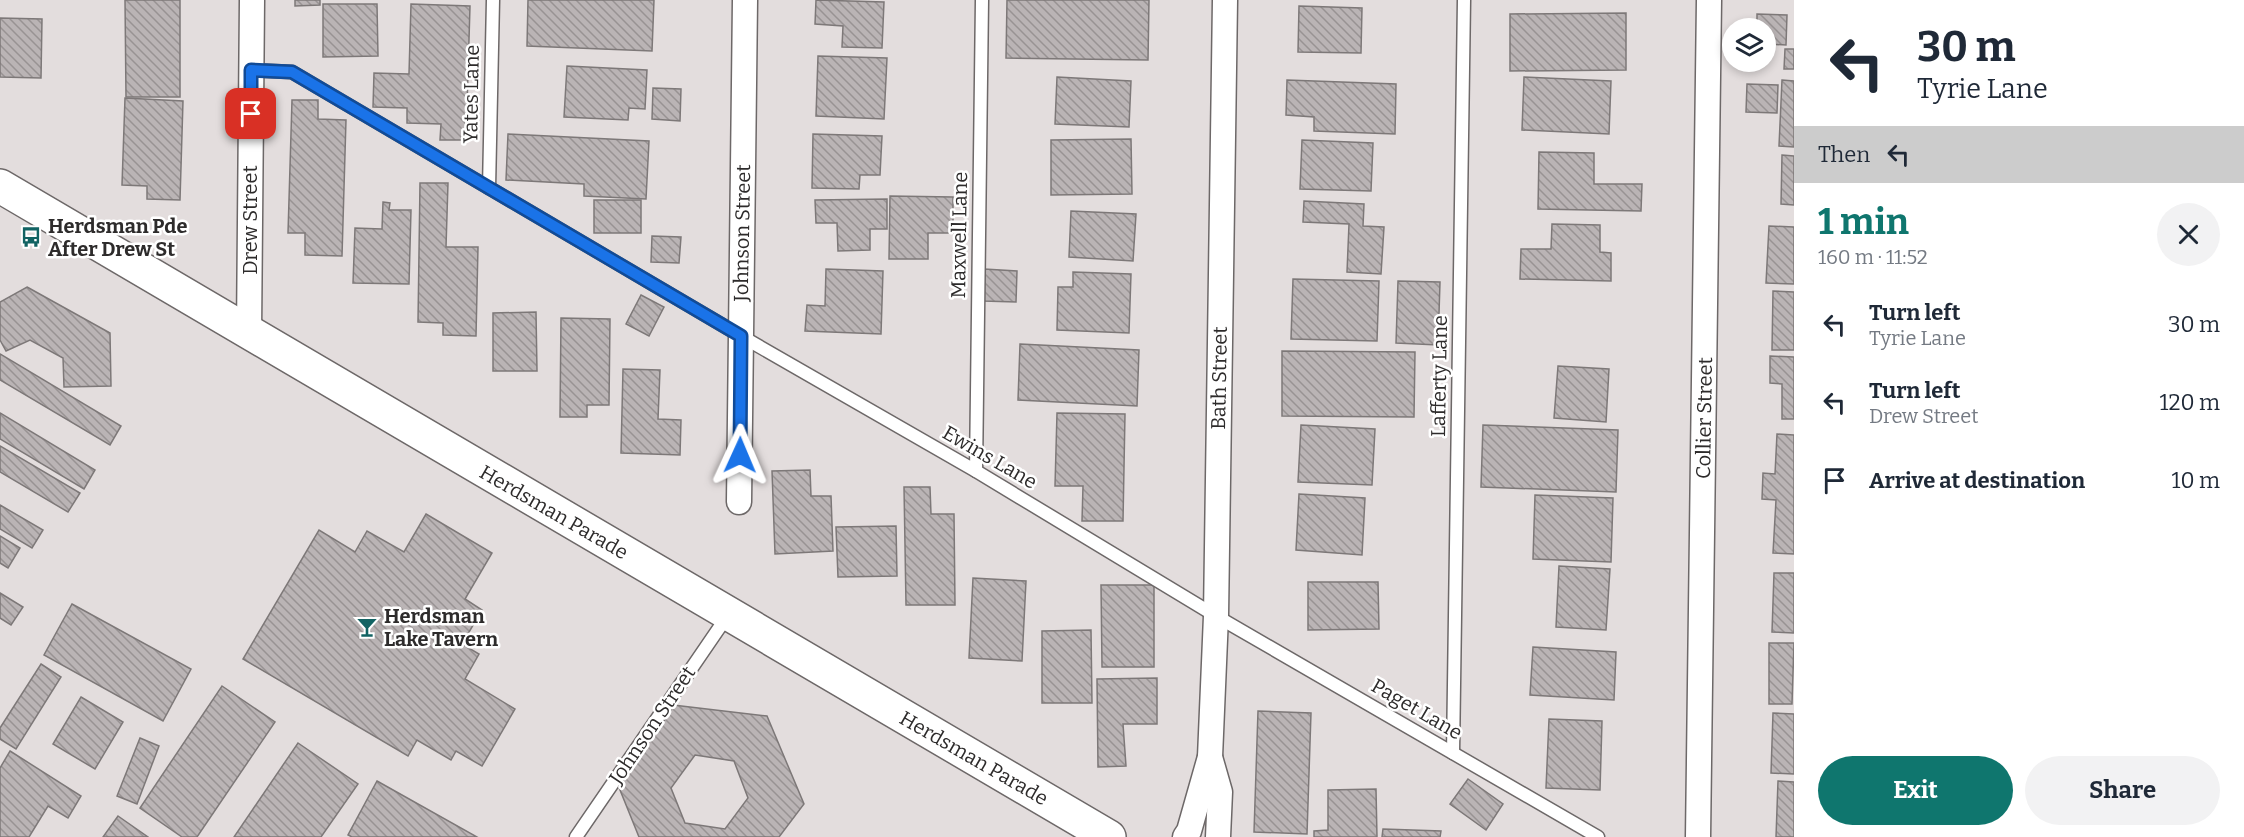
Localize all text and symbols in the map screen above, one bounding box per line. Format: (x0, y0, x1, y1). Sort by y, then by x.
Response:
map controls (1722, 18, 1776, 72)
button: layers (1722, 18, 1776, 72)
text: 30 m (1917, 22, 2016, 72)
icon: left (1818, 24, 1896, 102)
street label: Yates Lane (458, 44, 484, 144)
text: Tyrie Lane (1917, 73, 2048, 105)
pin (225, 88, 276, 139)
icon: arrive (234, 97, 267, 130)
icon: left (1882, 138, 1915, 171)
text: Then (1818, 141, 1870, 168)
street label: Johnson Street (729, 164, 755, 303)
street label: Drew Street (238, 165, 262, 275)
street label: Maxwell Lane (946, 171, 972, 299)
text: 1 min (1818, 200, 1909, 244)
button: close (2157, 203, 2220, 266)
place label: Herdsman Pde After Drew St (48, 214, 187, 261)
bus stop icon: Herdsman Pde After Drew St (19, 225, 43, 249)
text: 160 m · 11:52 (1818, 245, 1928, 269)
text: Turn left (1869, 299, 1961, 326)
icon: left (1818, 308, 1851, 341)
text: 30 m (2168, 311, 2220, 338)
street label: Lafferty Lane (1426, 315, 1452, 437)
street label: Bath Street (1206, 326, 1232, 430)
text: Tyrie Lane (1869, 326, 1966, 350)
street label: Collier Street (1691, 357, 1717, 479)
text: Turn left (1869, 377, 1961, 404)
icon: left (1818, 386, 1851, 419)
text: 120 m (2160, 389, 2220, 416)
text: Drew Street (1869, 404, 1978, 428)
street label: Ewins Lane (938, 420, 1042, 494)
position arrow (708, 423, 772, 487)
street label: Herdsman Parade (476, 460, 632, 564)
icon: arrive (1818, 464, 1851, 497)
text: Arrive at destination (1869, 467, 2085, 494)
text: 10 m (2172, 467, 2220, 494)
place label: Herdsman Lake Tavern (384, 604, 498, 651)
bar icon: Herdsman Lake Tavern (355, 615, 379, 639)
street label: Johnson Street (603, 661, 700, 789)
street label: Paget Lane (1367, 673, 1467, 745)
street label: Herdsman Parade (896, 706, 1052, 810)
button: Exit (1818, 756, 2013, 825)
button: Share (2025, 756, 2220, 825)

